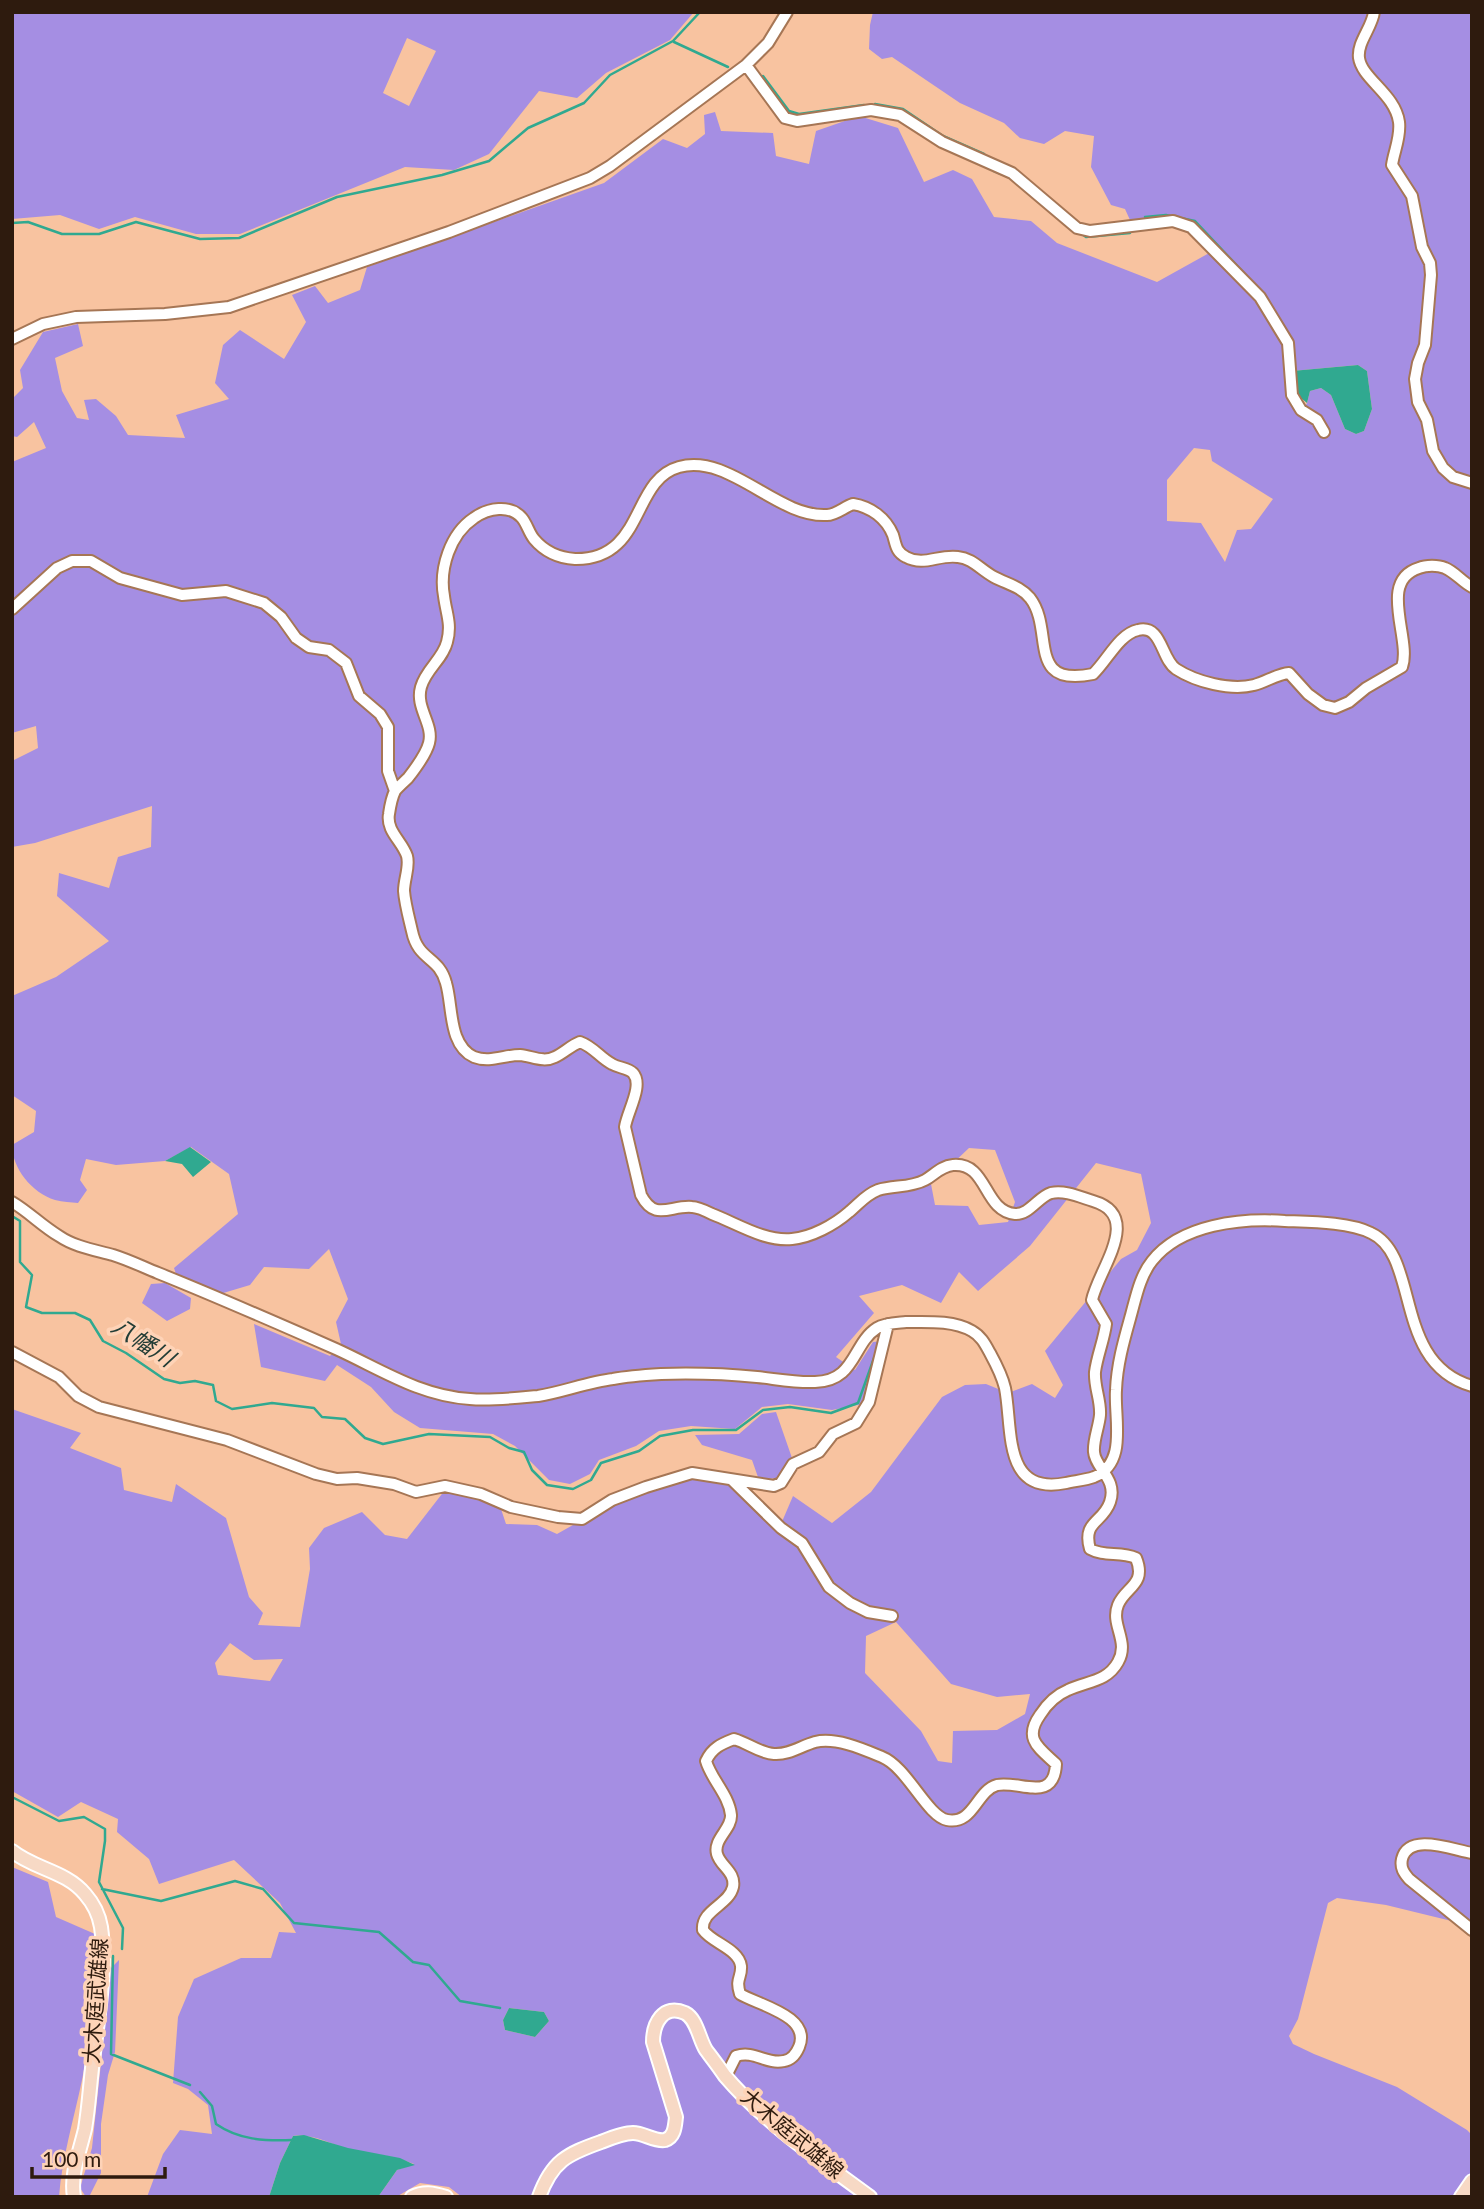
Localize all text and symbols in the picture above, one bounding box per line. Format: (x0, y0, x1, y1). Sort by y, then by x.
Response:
water label: 八幡川 (107, 1311, 183, 1373)
street label: 大木庭武雄線 (78, 1937, 111, 2065)
street label: 大木庭武雄線 (737, 2083, 849, 2183)
scale bar (32, 2136, 164, 2180)
text: 100 m (42, 2146, 101, 2171)

